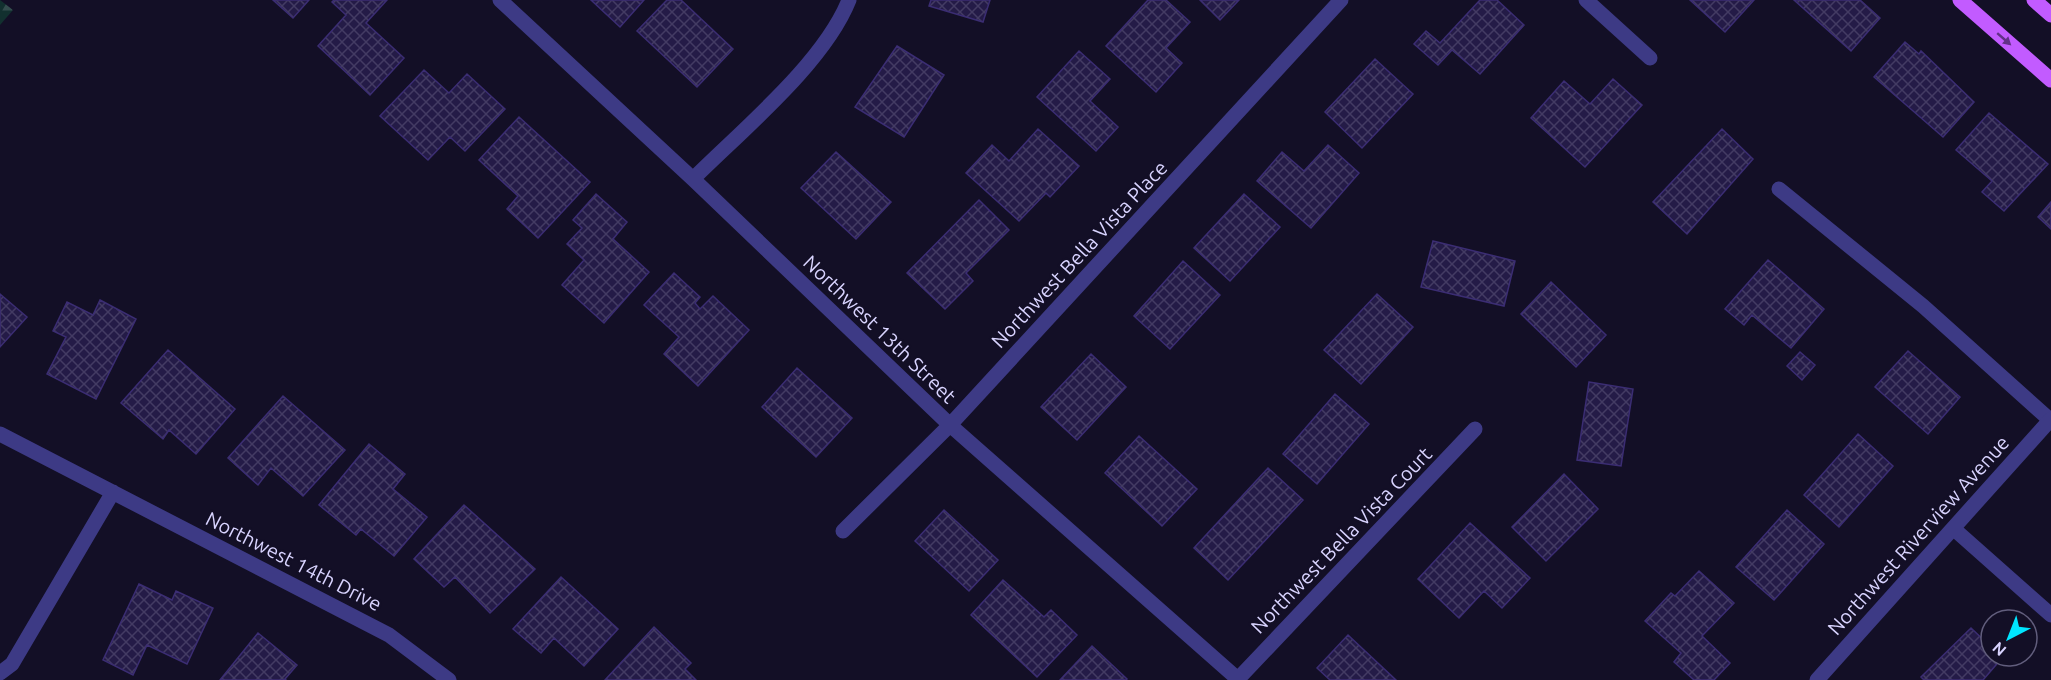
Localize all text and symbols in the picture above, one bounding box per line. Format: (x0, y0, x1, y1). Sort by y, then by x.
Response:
one-way arrow (1996, 32, 2012, 45)
street label: Northwest Bella Vista Place (986, 156, 1172, 352)
street label: Northwest 13th Street (799, 250, 961, 408)
street label: Northwest Riverview Avenue (1823, 431, 2013, 639)
street label: Northwest Bella Vista Court (1246, 442, 1436, 638)
street label: Northwest 14th Drive (202, 507, 386, 615)
north arrow (1979, 608, 2039, 668)
text: N (1989, 638, 2009, 660)

